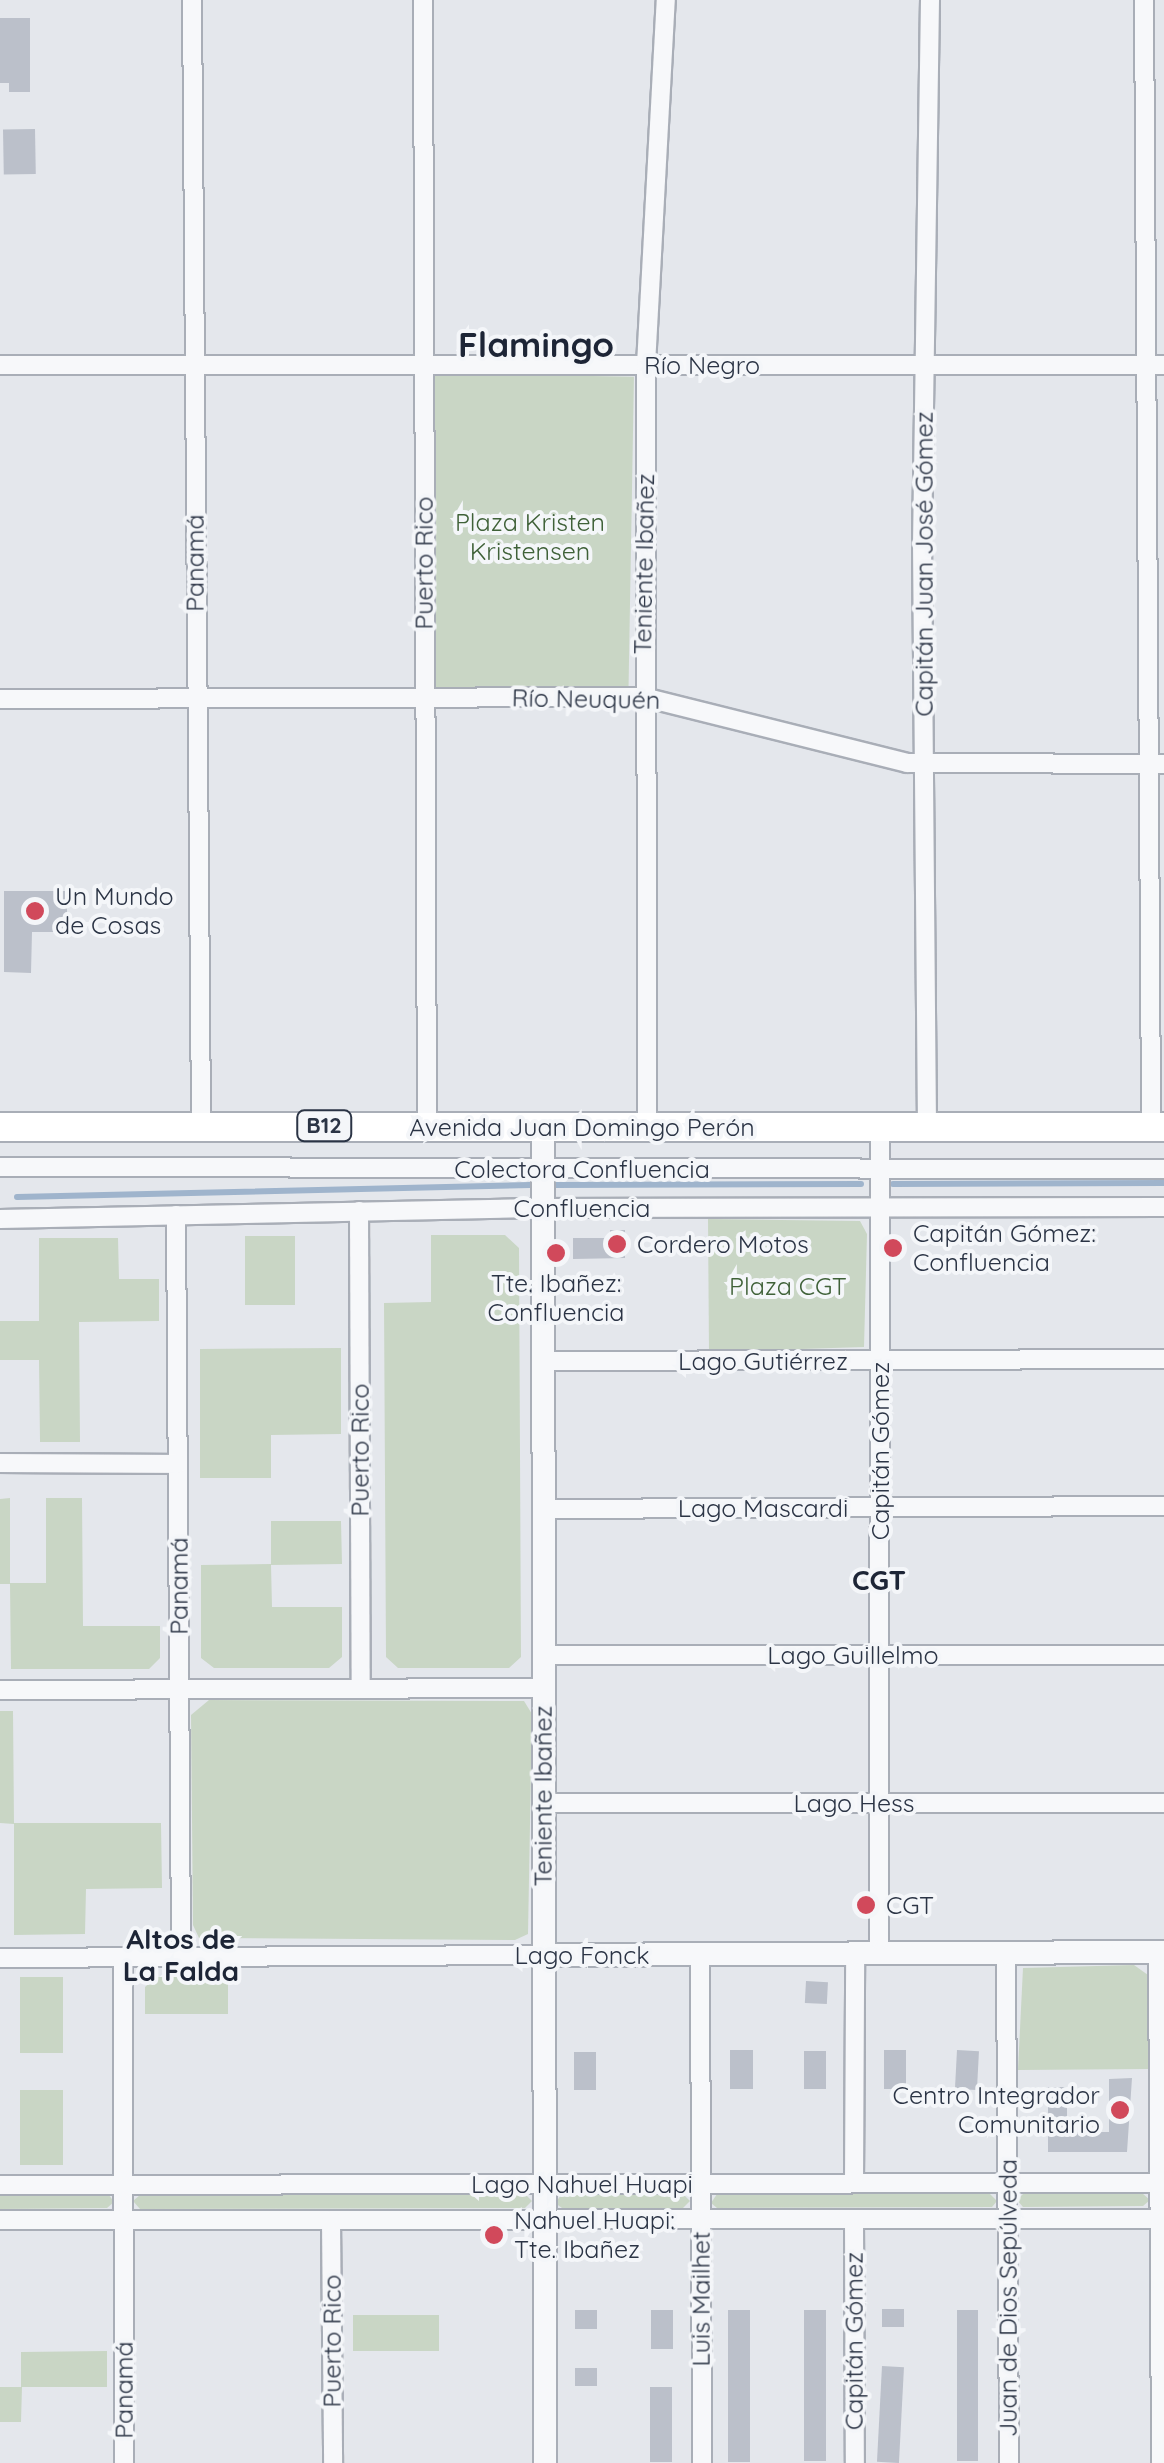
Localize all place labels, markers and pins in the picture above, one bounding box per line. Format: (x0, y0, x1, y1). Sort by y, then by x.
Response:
place label: Un Mundo de Cosas (55, 882, 174, 941)
marker: Un Mundo de Cosas (24, 900, 46, 922)
place label: Capitán Gómez: Confluencia (913, 1219, 1096, 1278)
place label: Cordero Motos (637, 1229, 809, 1259)
marker: Cordero Motos (606, 1233, 628, 1255)
marker: Capitán Gómez: Confluencia (882, 1237, 904, 1259)
marker: Tte. Ibañez: Confluencia (545, 1242, 567, 1264)
place label: Tte. Ibañez: Confluencia (488, 1269, 624, 1328)
place label: CGT (886, 1890, 934, 1920)
marker: CGT (855, 1894, 877, 1916)
place label: Centro Integrador Comunitario (893, 2081, 1100, 2140)
marker: Centro Integrador Comunitario (1109, 2099, 1131, 2121)
place label: Nahuel Huapi: Tte. Ibañez (514, 2206, 675, 2265)
marker: Nahuel Huapi: Tte. Ibañez (483, 2224, 505, 2246)

